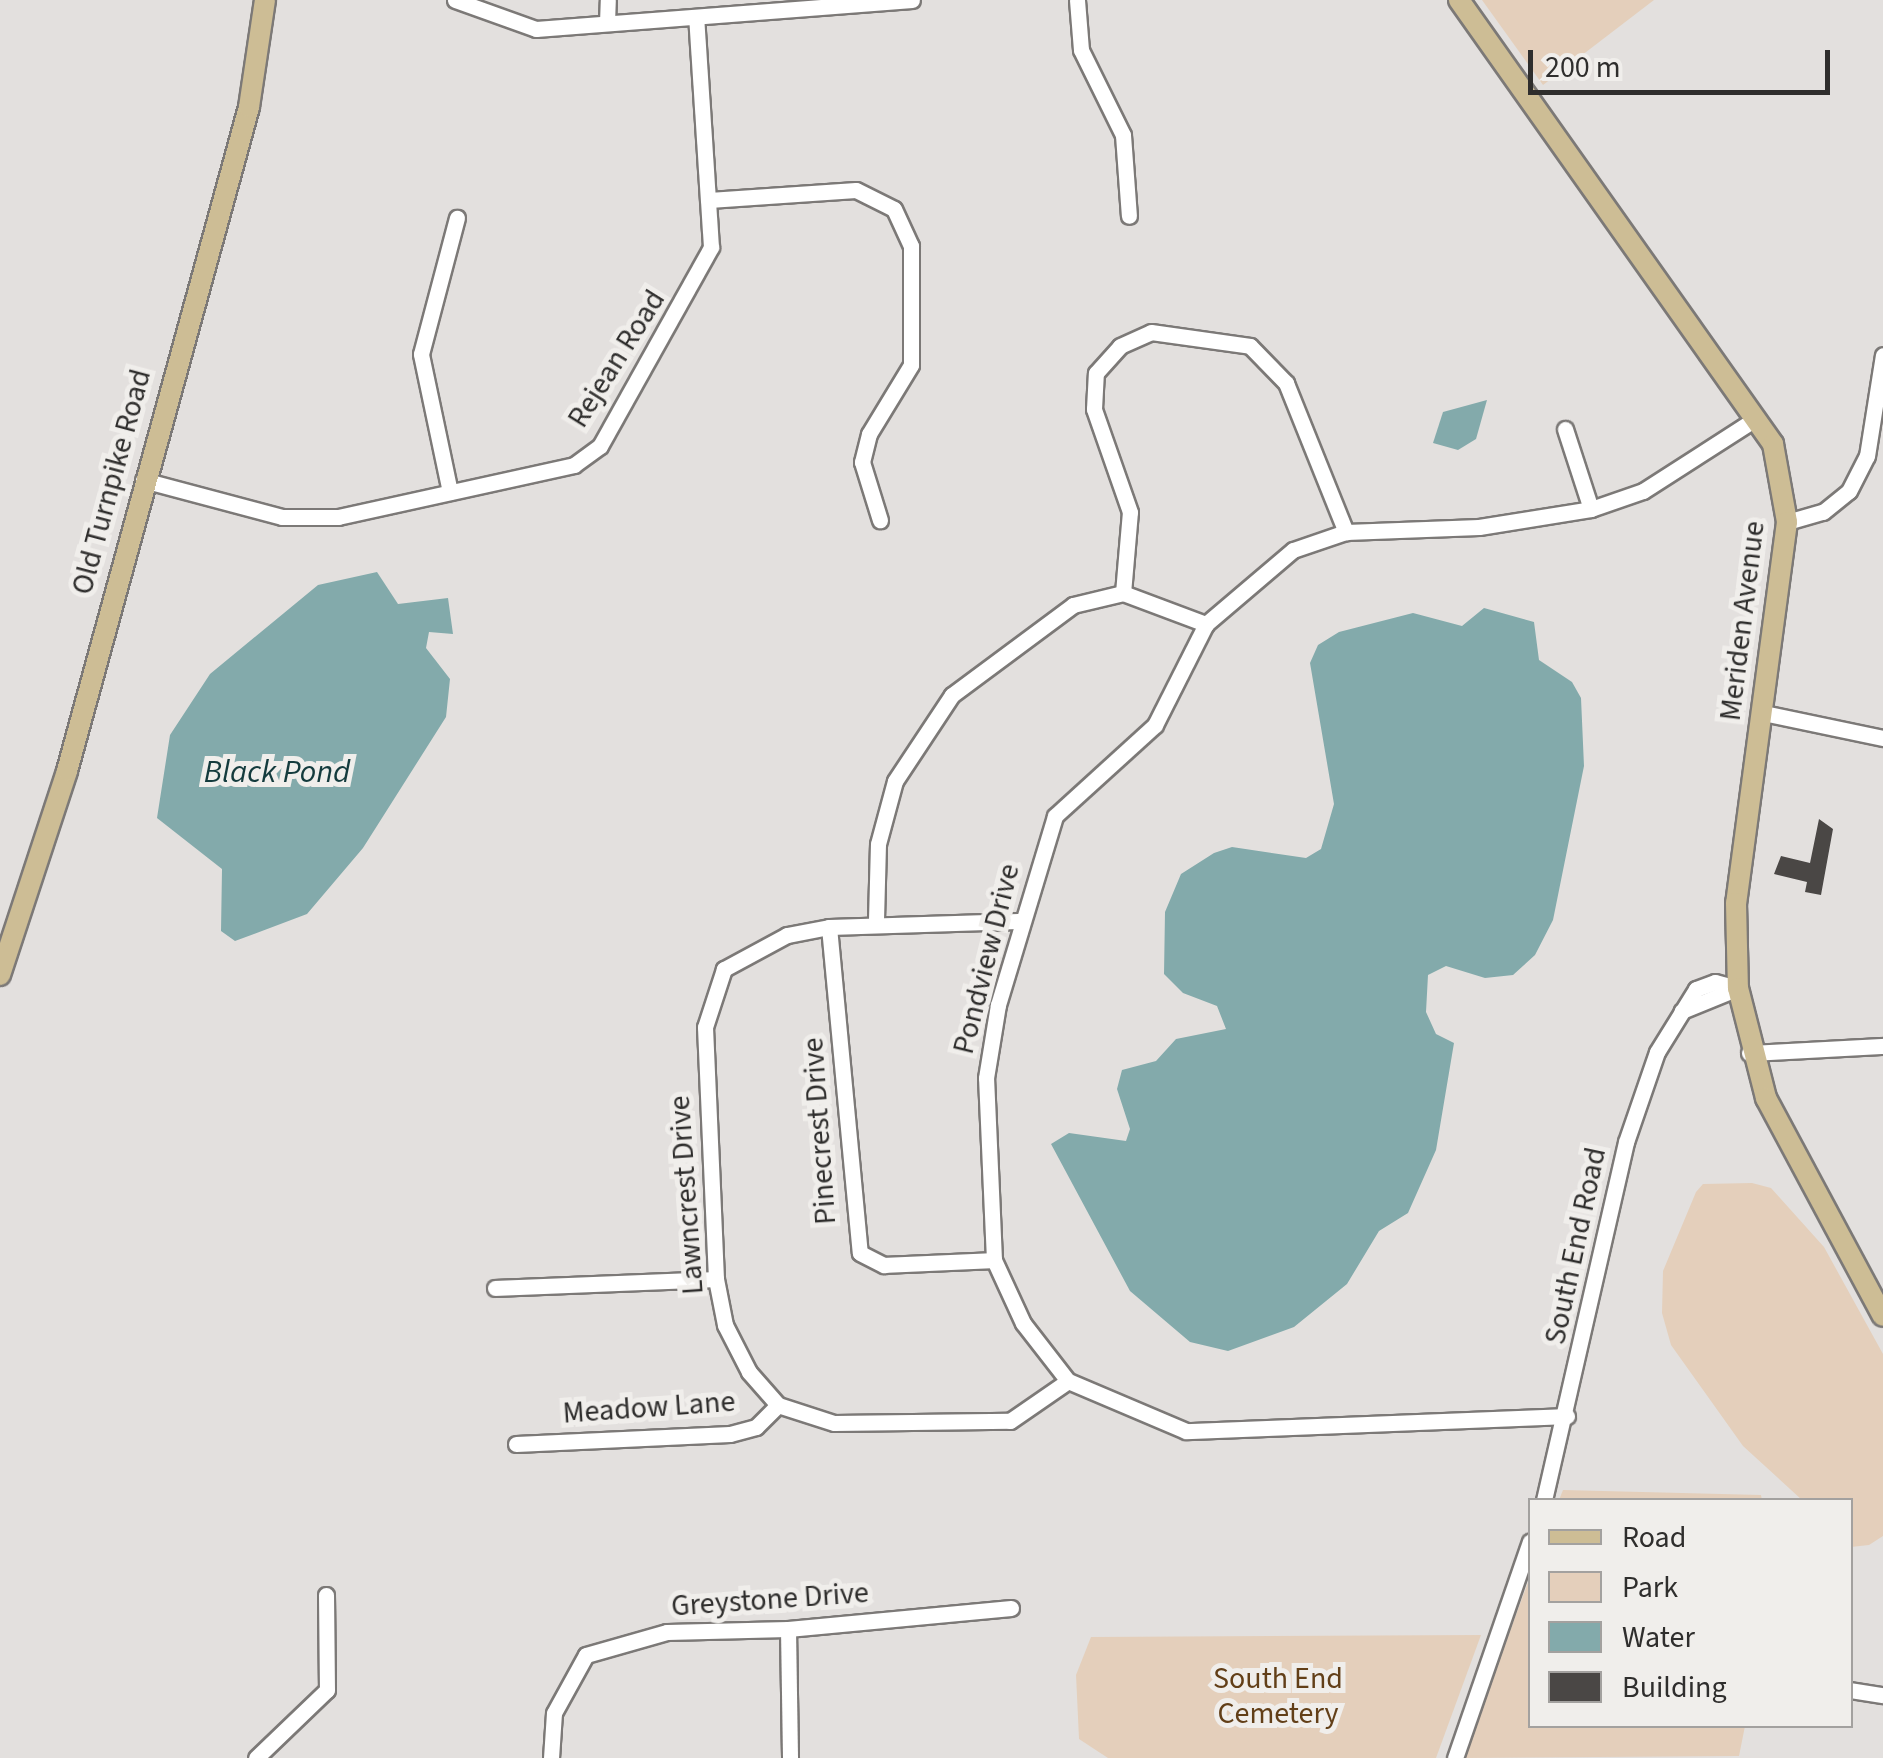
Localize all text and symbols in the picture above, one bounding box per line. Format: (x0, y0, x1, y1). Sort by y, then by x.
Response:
scale bar (1533, 30, 1836, 92)
text: 200 m (1545, 46, 1621, 89)
street label: Rejean Road (561, 284, 673, 434)
street label: Old Turnpike Road (65, 365, 159, 599)
street label: Meriden Avenue (1713, 519, 1773, 723)
water label: Black Pond (204, 753, 350, 791)
street label: Pondview Drive (946, 860, 1028, 1058)
street label: Pinecrest Drive (796, 1036, 844, 1226)
street label: Lawncrest Drive (662, 1094, 712, 1296)
street label: South End Road (1538, 1144, 1614, 1348)
street label: Meadow Lane (562, 1384, 736, 1432)
legend (1528, 1498, 1853, 1728)
text: Road (1622, 1516, 1686, 1559)
text: Park (1622, 1566, 1678, 1609)
street label: Greystone Drive (670, 1575, 870, 1625)
text: Water (1622, 1616, 1695, 1659)
park label: South End Cemetery (1213, 1661, 1343, 1732)
text: Building (1622, 1666, 1727, 1709)

